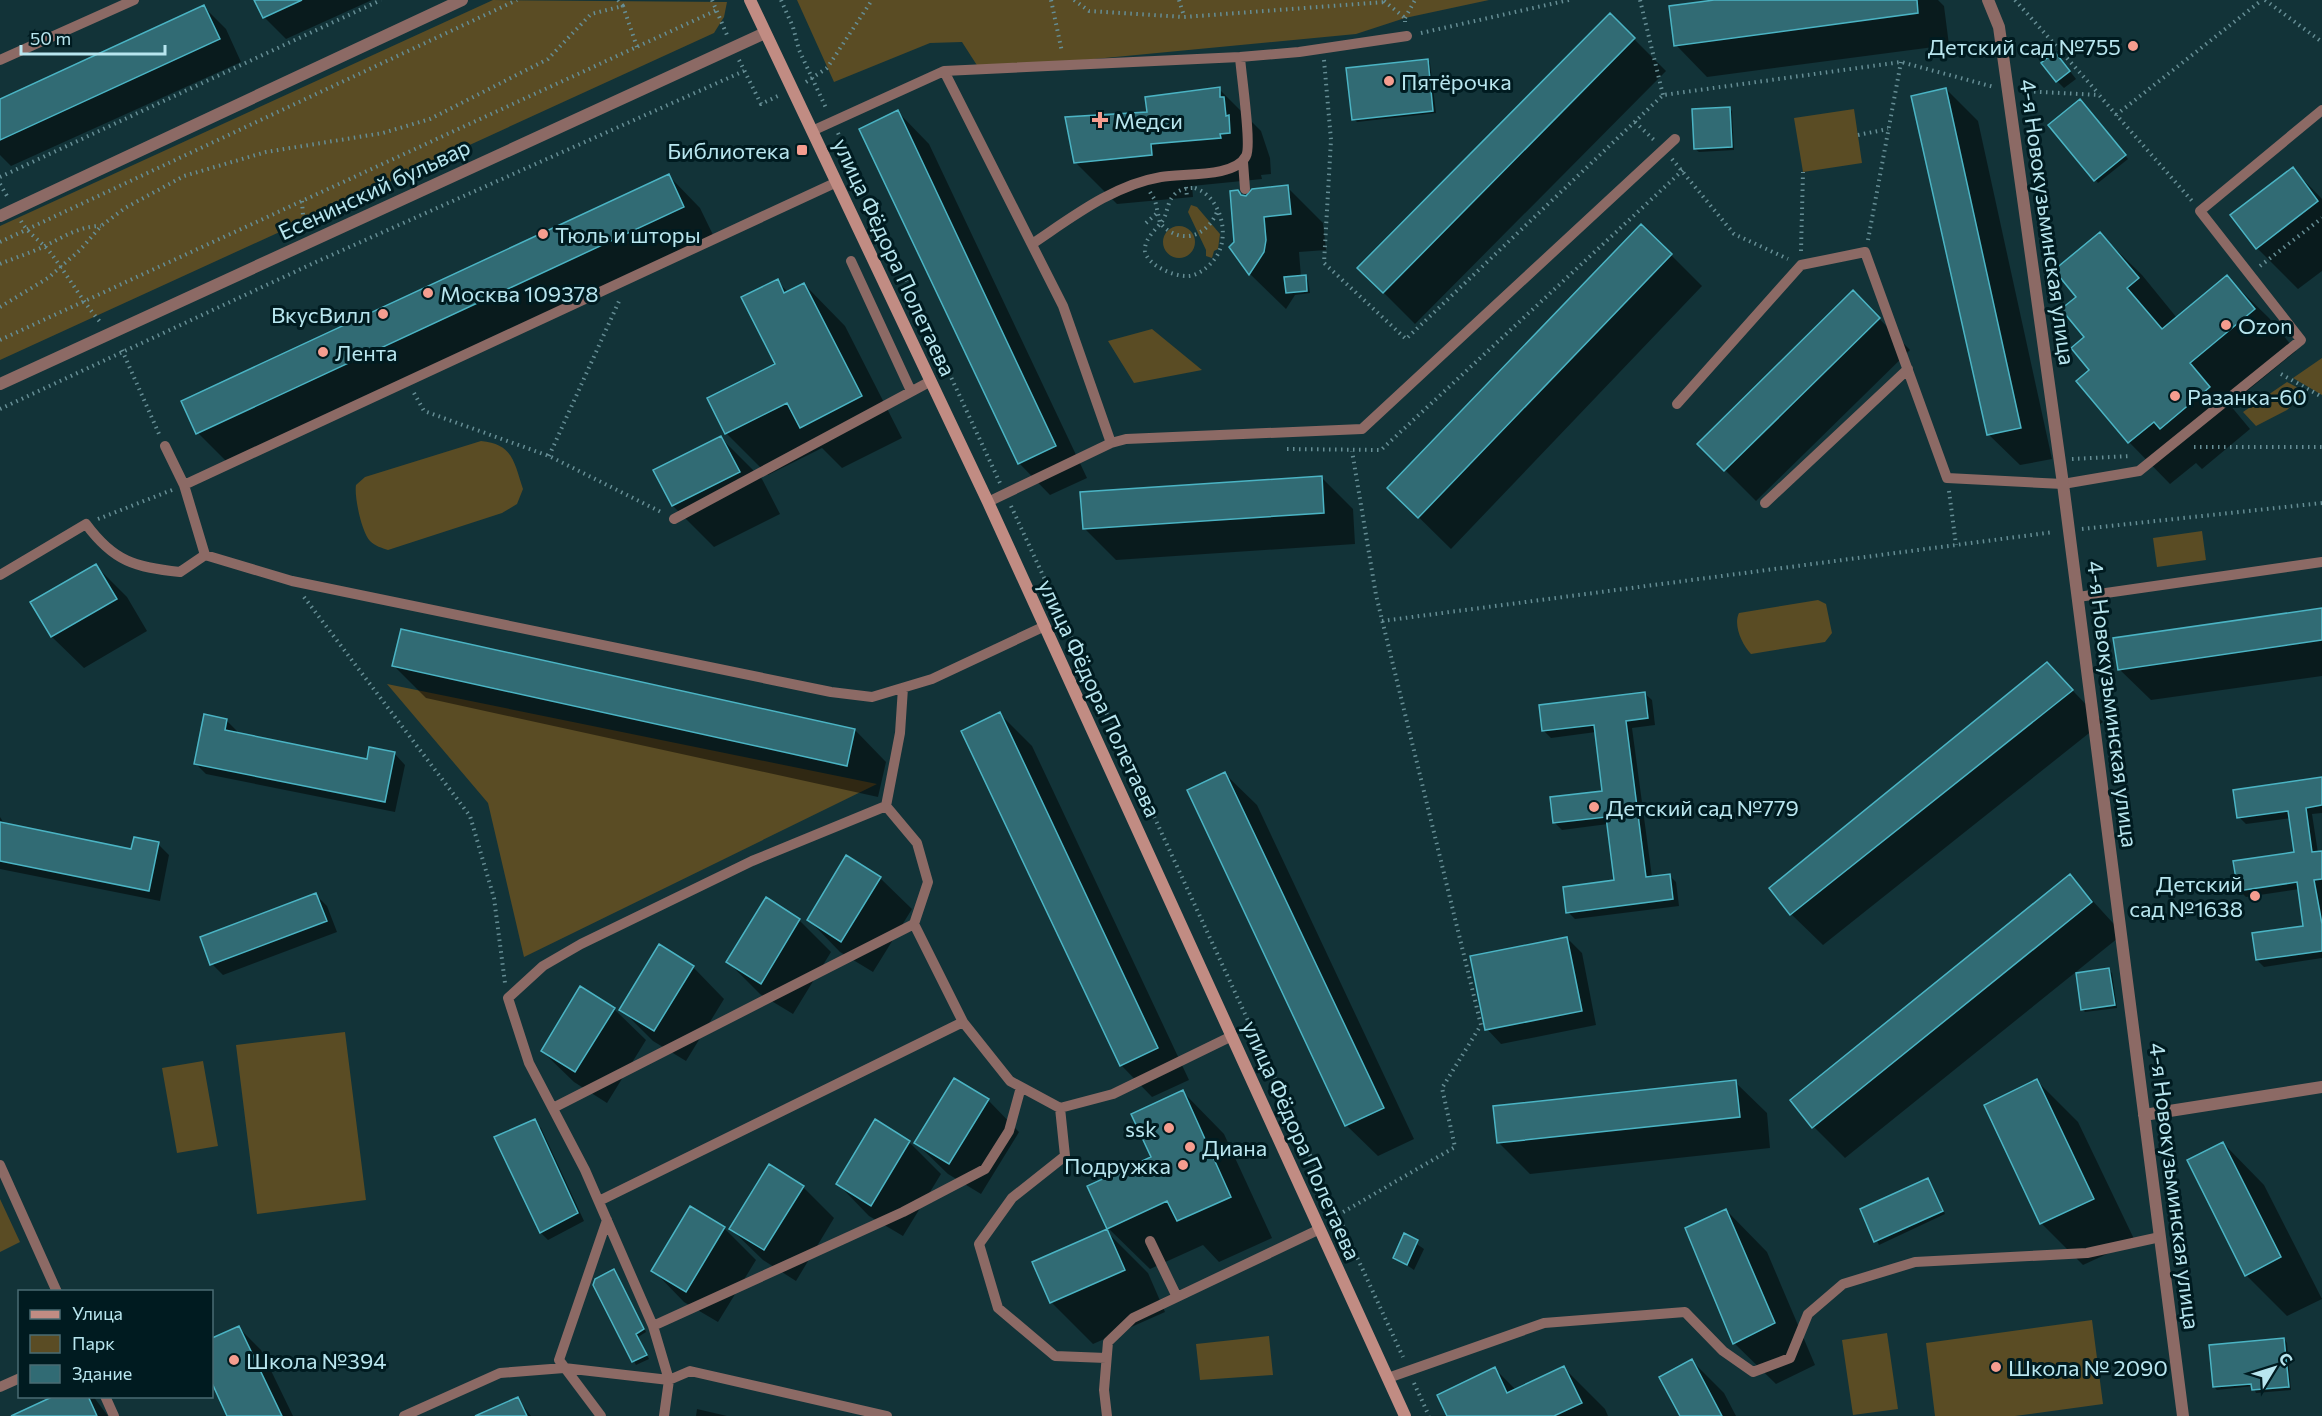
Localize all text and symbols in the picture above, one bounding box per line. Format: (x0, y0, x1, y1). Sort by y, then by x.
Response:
scale bar (21, 18, 165, 56)
text: 50 m (30, 27, 71, 49)
place label: Детский сад №755 (1928, 33, 2121, 60)
marker: Детский сад №755 (2126, 39, 2140, 53)
place label: Пятёрочка (1401, 68, 1512, 95)
marker: Пятёрочка (1382, 74, 1396, 88)
street label: 4-я Новокузьминская улица (2015, 77, 2081, 367)
place label: Медси (1114, 107, 1183, 134)
marker: Медси (1091, 111, 1109, 129)
street label: Есенинский бульвар (274, 133, 474, 245)
street label: улица Фёдора Полетаева (828, 134, 962, 380)
place label: Библиотека (667, 137, 790, 164)
marker: Библиотека (795, 143, 809, 157)
place label: Тюль и шторы (555, 221, 701, 248)
marker: Тюль и шторы (536, 227, 550, 241)
place label: Москва 109378 (440, 280, 599, 307)
marker: Москва 109378 (421, 286, 435, 300)
place label: ВкусВилл (271, 301, 371, 328)
marker: ВкусВилл (376, 307, 390, 321)
place label: Ozon (2238, 312, 2293, 339)
marker: Ozon (2219, 318, 2233, 332)
place label: Лента (335, 339, 397, 366)
marker: Лента (316, 345, 330, 359)
place label: Разанка-60 (2187, 383, 2307, 410)
marker: Разанка-60 (2168, 389, 2182, 403)
street label: 4-я Новокузьминская улица (2082, 559, 2144, 849)
street label: улица Фёдора Полетаева (1033, 575, 1167, 821)
place label: Детский сад №779 (1606, 794, 1799, 821)
marker: Детский сад №779 (1587, 800, 1601, 814)
place label: Детский сад №1638 (2129, 870, 2243, 922)
marker: Детский сад №1638 (2248, 889, 2262, 903)
street label: улица Фёдора Полетаева (1237, 1016, 1367, 1264)
street label: 4-я Новокузьминская улица (2144, 1041, 2206, 1331)
place label: ssk (1125, 1115, 1157, 1142)
marker: ssk (1162, 1121, 1176, 1135)
place label: Диана (1202, 1134, 1267, 1161)
marker: Диана (1183, 1140, 1197, 1154)
place label: Подружка (1064, 1152, 1171, 1179)
marker: Подружка (1176, 1158, 1190, 1172)
legend (18, 1290, 213, 1398)
text: Улица (72, 1302, 123, 1324)
text: Парк (72, 1332, 115, 1354)
north arrow (2244, 1338, 2304, 1398)
place label: Школа №394 (246, 1347, 386, 1374)
text: С (2275, 1348, 2297, 1369)
marker: Школа №394 (227, 1353, 241, 1367)
place label: Школа № 2090 (2008, 1354, 2168, 1381)
marker: Школа № 2090 (1989, 1360, 2003, 1374)
text: Здание (72, 1362, 132, 1384)

